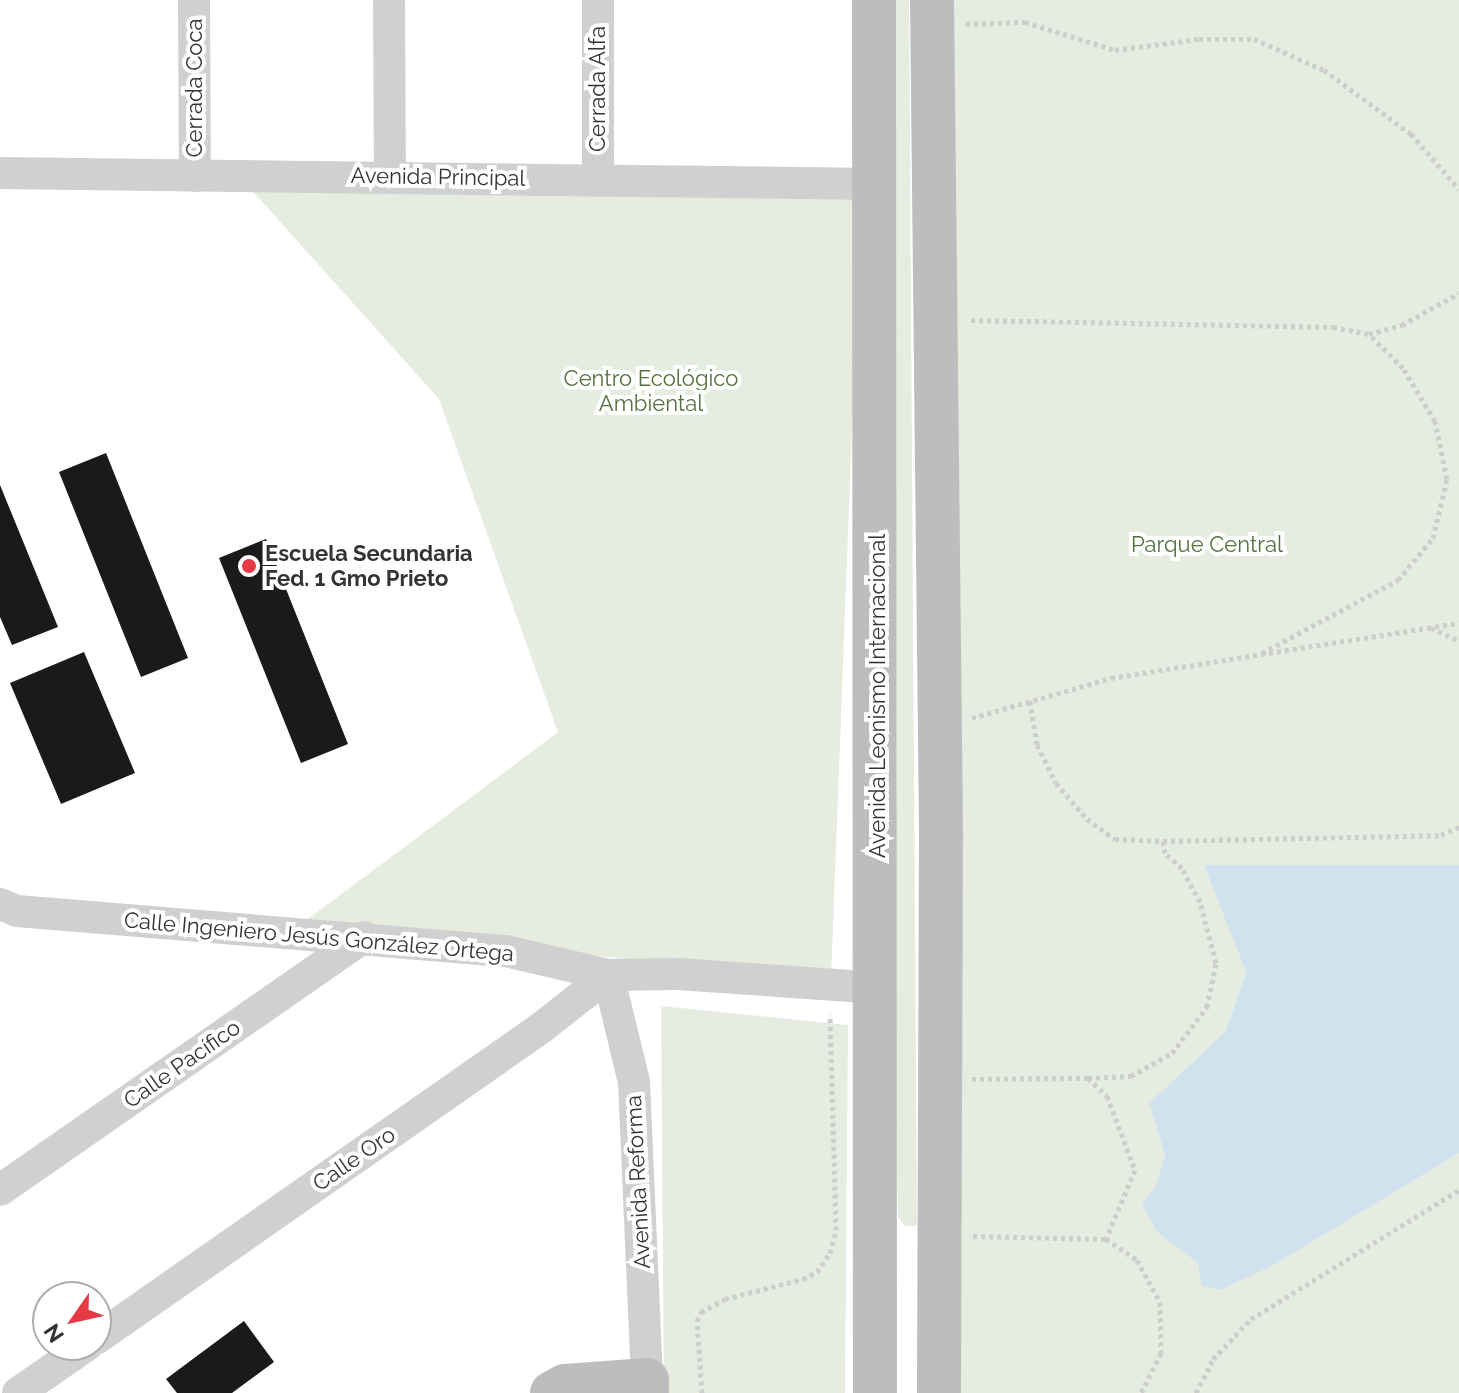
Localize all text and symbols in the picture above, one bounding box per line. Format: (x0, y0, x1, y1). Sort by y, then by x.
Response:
street label: Cerrada Coca (182, 19, 208, 157)
street label: Cerrada Alfa (585, 26, 611, 152)
street label: Avenida Principal (350, 162, 526, 192)
park label: Centro Ecológico Ambiental (564, 365, 738, 416)
park label: Parque Central (1131, 532, 1283, 558)
street label: Avenida Leonismo Internacional (865, 534, 891, 858)
place label: Escuela Secundaria Fed. 1 Gmo Prieto (265, 540, 473, 592)
marker: Escuela Secundaria Fed. 1 Gmo Prieto (240, 557, 258, 575)
street label: Calle Ingeniero Jesús González Ortega (123, 907, 515, 967)
street label: Calle Pacífico (119, 1014, 245, 1114)
street label: Avenida Reforma (620, 1094, 656, 1270)
street label: Calle Oro (308, 1121, 400, 1197)
north arrow (32, 1281, 112, 1361)
text: N (38, 1319, 69, 1348)

